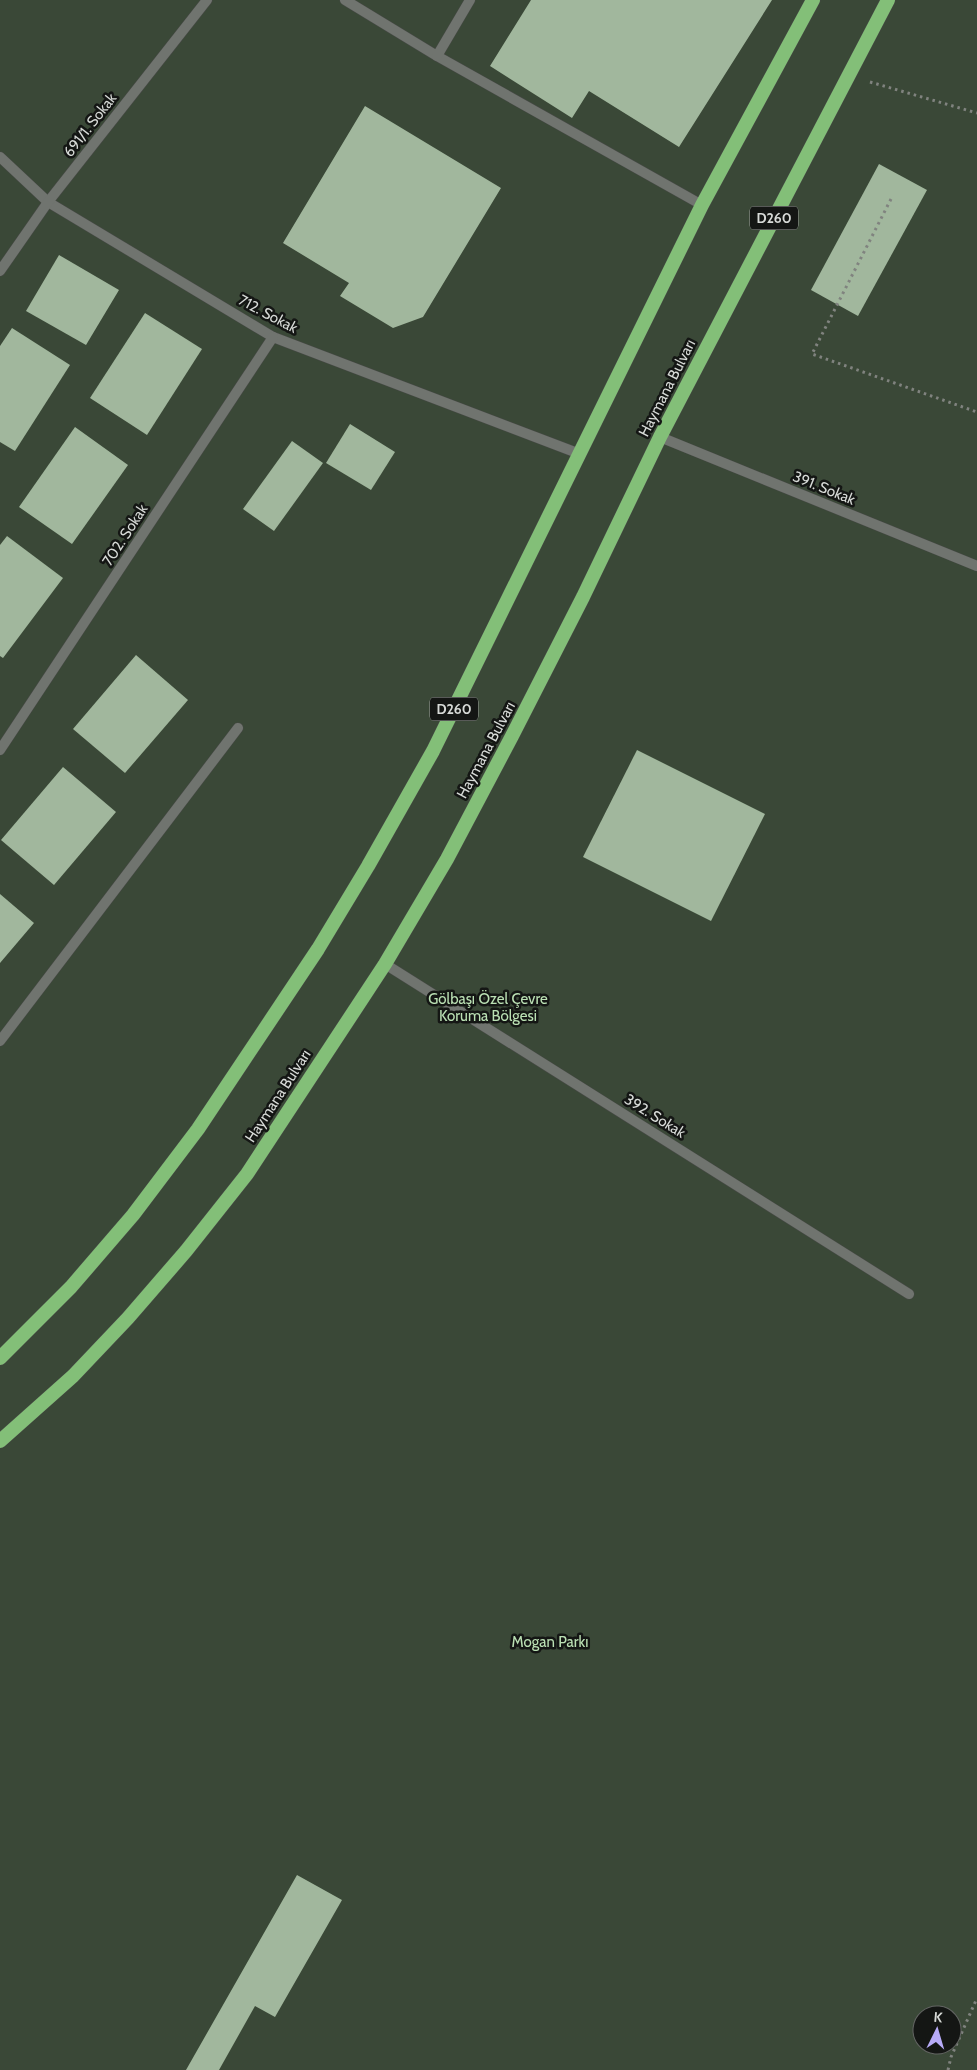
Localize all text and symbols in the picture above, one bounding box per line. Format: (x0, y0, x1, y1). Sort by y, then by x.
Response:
street label: 691/1. Sokak (60, 89, 121, 160)
road number: D260 (750, 207, 798, 230)
street label: 712. Sokak (235, 291, 301, 337)
street label: Haymana Bulvarı (635, 336, 699, 440)
street label: 391. Sokak (790, 467, 858, 509)
street label: 702. Sokak (98, 501, 152, 569)
road number: D260 (430, 698, 478, 721)
street label: Haymana Bulvarı (453, 699, 519, 801)
park label: Gölbaşı Özel Çevre Koruma Bölgesi (428, 990, 548, 1025)
street label: Haymana Bulvarı (241, 1046, 315, 1146)
street label: 392. Sokak (621, 1090, 689, 1142)
park label: Mogan Parkı (512, 1633, 588, 1651)
north arrow (912, 2005, 962, 2055)
text: K (933, 2008, 944, 2026)

